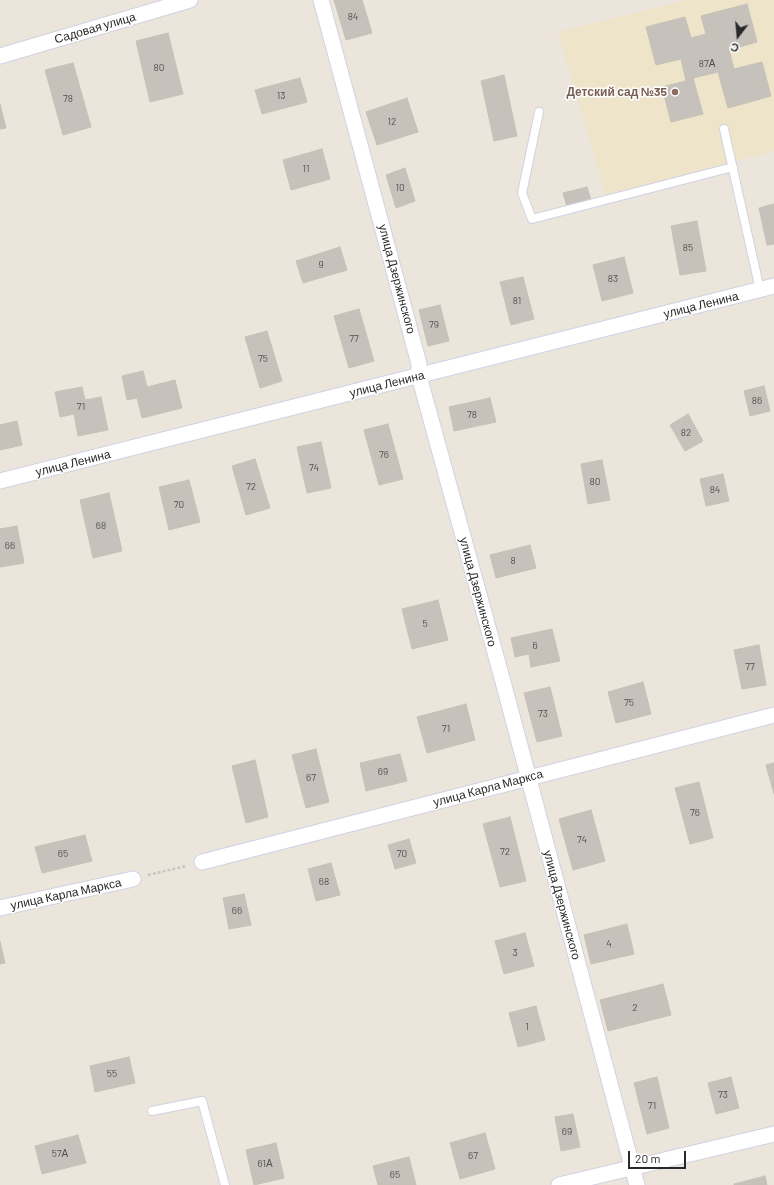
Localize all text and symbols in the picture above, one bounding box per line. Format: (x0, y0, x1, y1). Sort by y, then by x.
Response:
street label: Садовая улица (53, 10, 137, 46)
house number: 84 (348, 11, 358, 23)
north arrow (718, 16, 758, 56)
text: С (729, 41, 740, 55)
house number: 87А (699, 58, 715, 70)
house number: 80 (154, 62, 164, 74)
place label: Детский сад №35 (566, 85, 667, 99)
marker: Детский сад №35 (670, 87, 680, 97)
house number: 13 (277, 90, 285, 102)
house number: 78 (63, 93, 73, 105)
house number: 12 (388, 116, 396, 128)
house number: 11 (302, 163, 310, 175)
house number: 10 (395, 182, 405, 194)
street label: улица Дзержинского (375, 223, 419, 335)
house number: 85 (683, 242, 693, 254)
house number: 9 (318, 259, 324, 271)
house number: 83 (608, 273, 618, 285)
street label: улица Ленина (662, 289, 740, 321)
house number: 81 (513, 295, 521, 307)
house number: 79 (429, 319, 439, 331)
house number: 77 (349, 333, 359, 345)
house number: 75 (258, 353, 268, 365)
street label: улица Ленина (348, 368, 426, 400)
house number: 86 (752, 395, 762, 407)
house number: 71 (77, 401, 85, 413)
house number: 78 (467, 409, 477, 421)
house number: 82 (681, 427, 691, 439)
street label: улица Ленина (34, 447, 112, 479)
house number: 76 (379, 449, 389, 461)
house number: 74 (309, 462, 319, 474)
house number: 80 (590, 476, 600, 488)
house number: 72 (246, 481, 256, 493)
house number: 84 (710, 484, 720, 496)
house number: 70 (174, 499, 184, 511)
house number: 68 (96, 520, 106, 532)
street label: улица Дзержинского (456, 536, 500, 648)
house number: 66 (5, 540, 15, 552)
house number: 8 (510, 555, 516, 567)
house number: 5 (422, 618, 428, 630)
house number: 6 (532, 640, 538, 652)
house number: 77 (745, 661, 755, 673)
house number: 75 (624, 697, 634, 709)
house number: 73 (538, 708, 548, 720)
house number: 71 (442, 723, 450, 735)
house number: 69 (378, 766, 388, 778)
street label: улица Карла Маркса (432, 766, 544, 810)
house number: 67 (306, 772, 316, 784)
house number: 76 (690, 807, 700, 819)
house number: 74 (577, 834, 587, 846)
house number: 72 (500, 846, 510, 858)
house number: 65 (58, 848, 68, 860)
house number: 70 (397, 848, 407, 860)
street label: улица Дзержинского (540, 849, 584, 961)
street label: улица Карла Маркса (9, 875, 123, 913)
house number: 68 (319, 876, 329, 888)
house number: 66 (232, 905, 242, 917)
house number: 4 (606, 938, 612, 950)
house number: 3 (512, 947, 518, 959)
house number: 2 (632, 1002, 638, 1014)
house number: 1 (525, 1021, 529, 1033)
house number: 55 (107, 1068, 117, 1080)
house number: 73 (718, 1089, 728, 1101)
house number: 71 (648, 1100, 656, 1112)
house number: 69 (562, 1126, 572, 1138)
scale bar (630, 1143, 688, 1169)
house number: 57А (52, 1148, 68, 1160)
house number: 67 (468, 1150, 478, 1162)
text: 20 m (635, 1151, 661, 1165)
house number: 61А (257, 1158, 273, 1170)
house number: 65 (390, 1169, 400, 1181)

